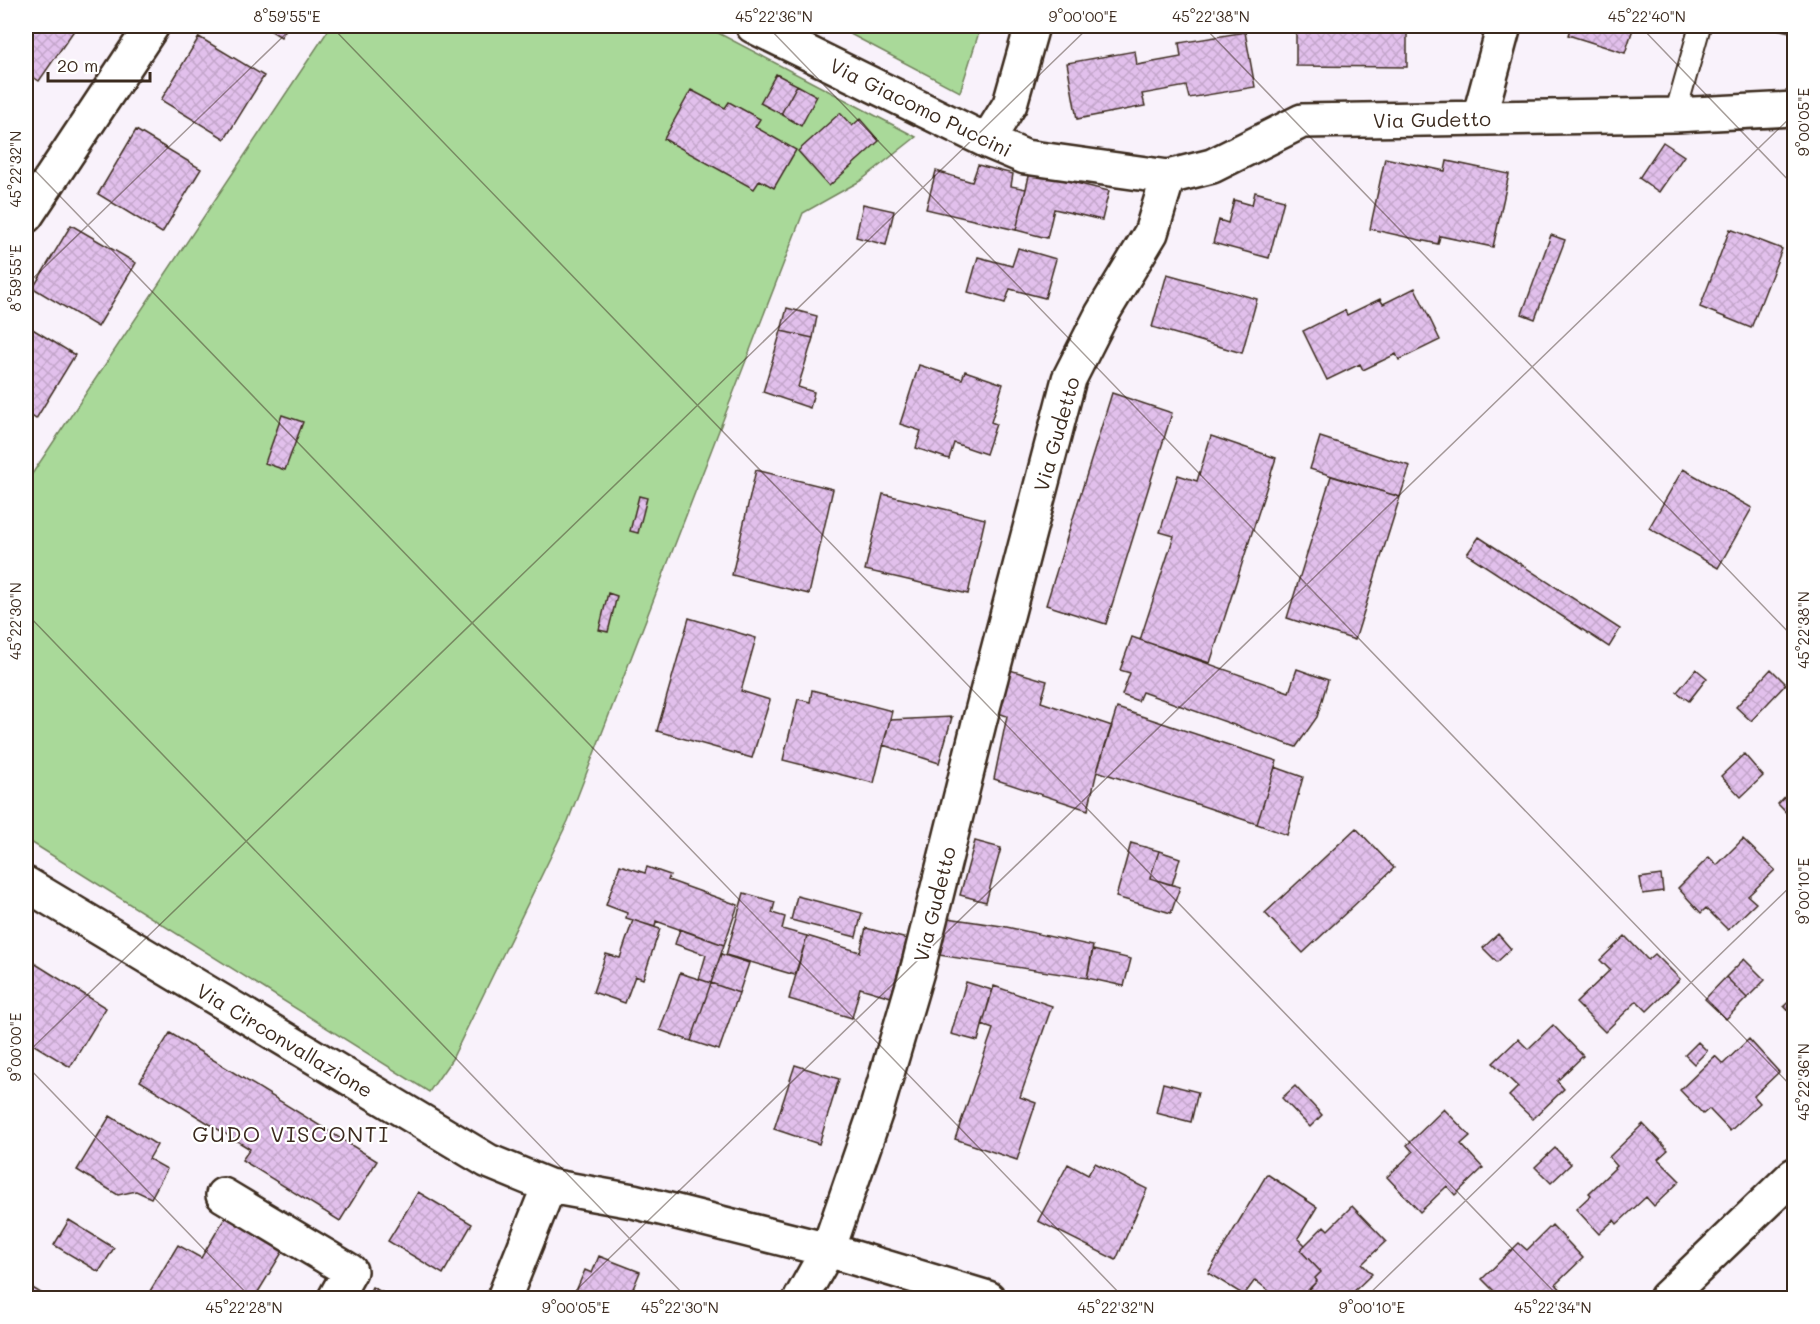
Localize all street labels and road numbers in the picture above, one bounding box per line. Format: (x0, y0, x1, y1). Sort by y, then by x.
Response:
street label: Via Giacomo Puccini (826, 52, 1016, 162)
street label: Via Gudetto (1373, 105, 1491, 133)
street label: Via Gudetto (1027, 374, 1085, 494)
street label: Via Gudetto (907, 843, 961, 964)
street label: Via Circonvallazione (192, 977, 378, 1103)

